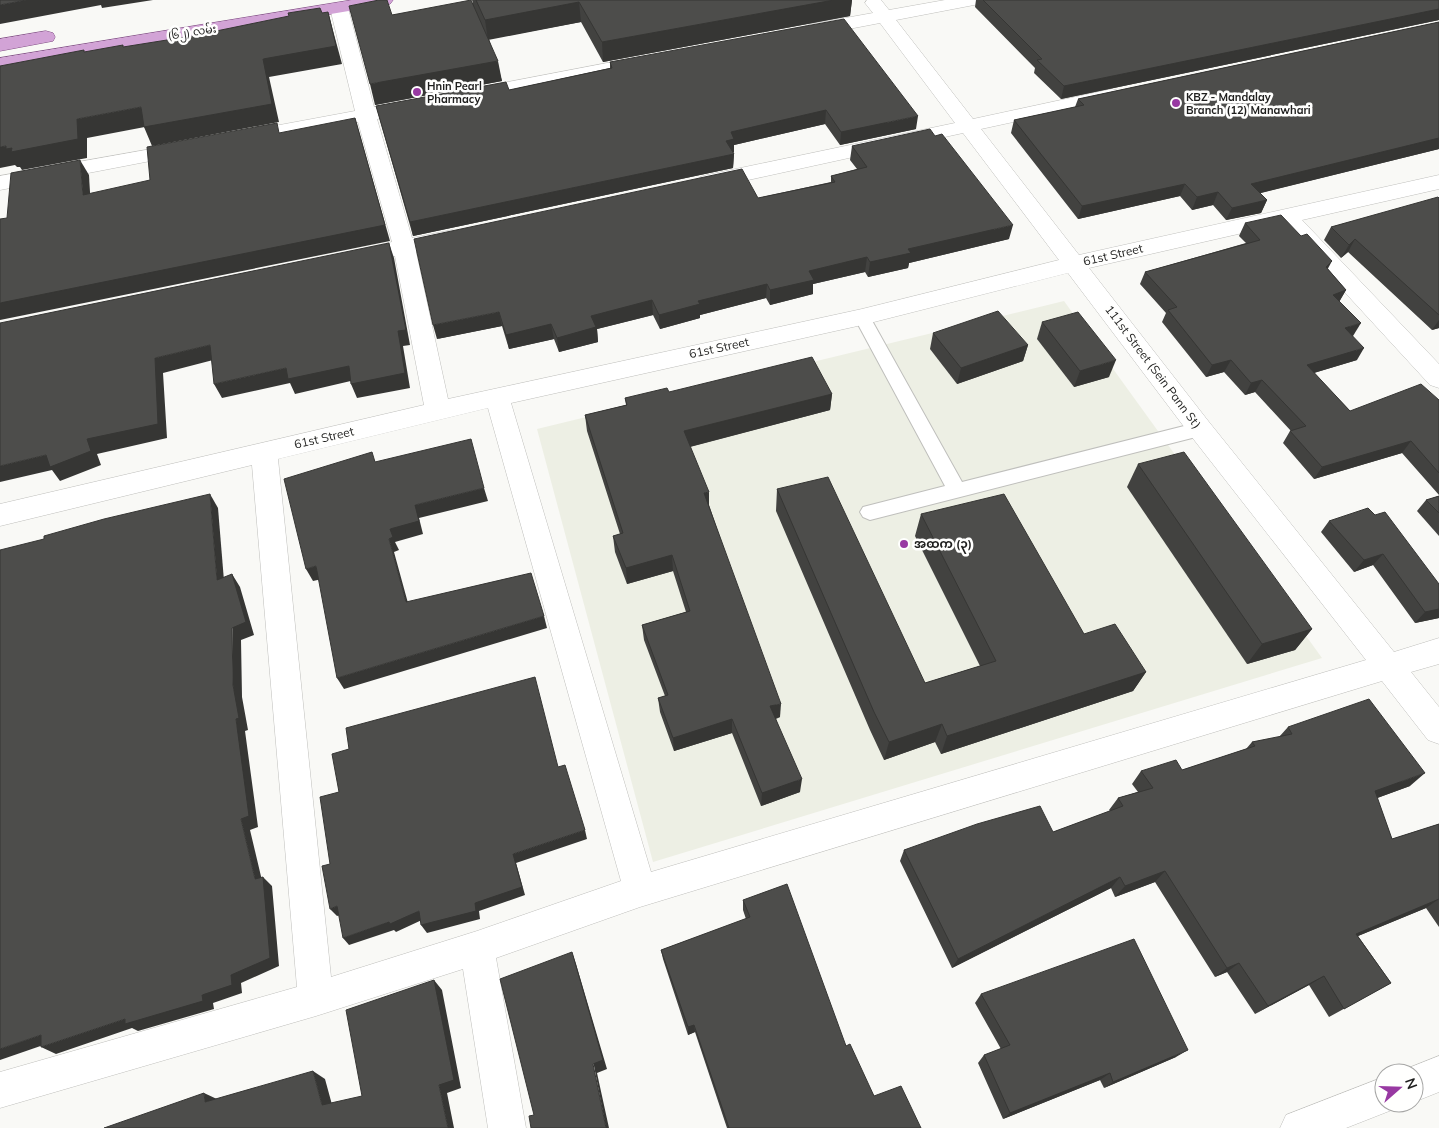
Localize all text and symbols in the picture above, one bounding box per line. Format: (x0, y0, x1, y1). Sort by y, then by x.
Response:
street label: (၆၂) လမ်း (167, 21, 218, 45)
place label: Hnin Pearl Pharmacy (427, 79, 482, 106)
marker: Hnin Pearl Pharmacy (411, 86, 423, 98)
place label: KBZ - Mandalay Branch (12) Manawhari (1186, 90, 1311, 117)
marker: KBZ - Mandalay Branch (12) Manawhari (1170, 97, 1182, 109)
street label: 61st Street (1082, 240, 1144, 269)
street label: 111st Street (Sein Pann St) (1102, 302, 1205, 431)
street label: 61st Street (688, 334, 750, 361)
street label: 61st Street (293, 423, 355, 452)
place label: အထက (၃) (914, 536, 972, 554)
marker: အထက (၃) (898, 538, 910, 550)
north arrow (1374, 1063, 1424, 1113)
text: N (1401, 1076, 1421, 1092)

